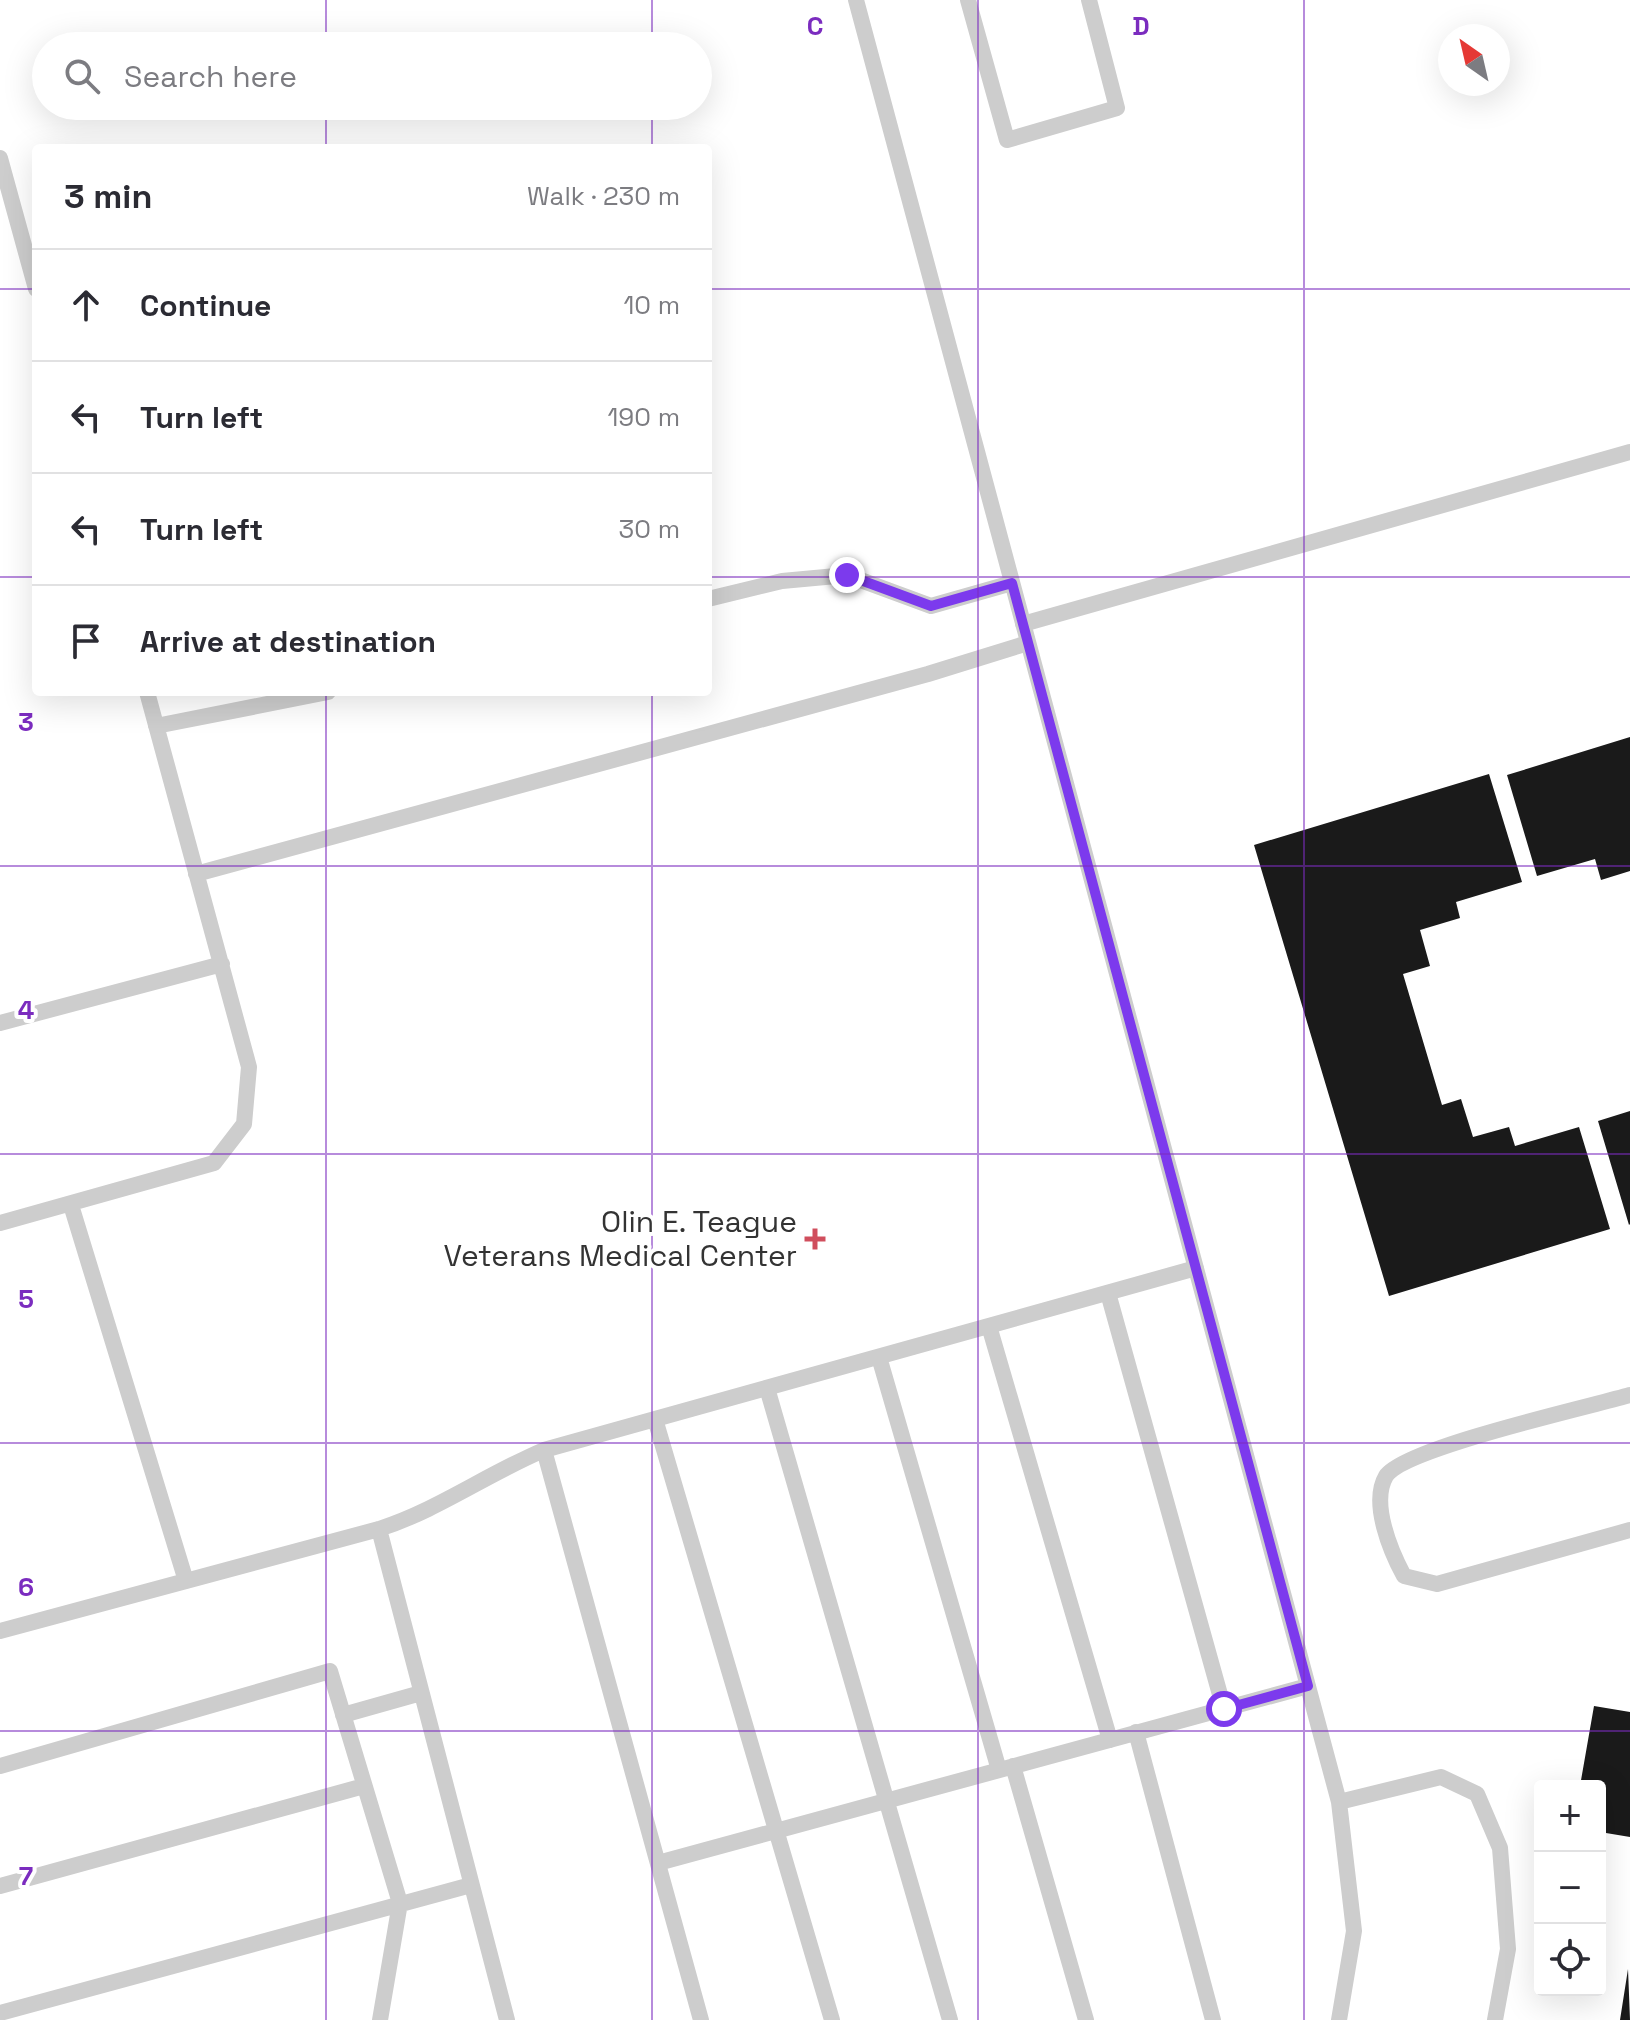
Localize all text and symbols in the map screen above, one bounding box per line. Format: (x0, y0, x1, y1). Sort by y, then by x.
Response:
text: C (807, 9, 823, 43)
text: D (1132, 9, 1150, 43)
north arrow (1438, 24, 1510, 96)
search box (32, 32, 712, 120)
icon: search (60, 54, 104, 98)
text: Search here (124, 57, 297, 96)
text: 3 min (64, 175, 152, 218)
text: Walk · 230 m (527, 179, 680, 213)
icon: ahead (64, 283, 108, 327)
text: Continue (140, 286, 271, 325)
text: 10 m (623, 288, 680, 322)
icon: left (64, 395, 108, 439)
text: Turn left (140, 398, 263, 437)
text: 190 m (608, 400, 680, 434)
icon: left (64, 507, 108, 551)
text: Turn left (140, 510, 263, 549)
text: 30 m (619, 512, 680, 546)
route end (829, 557, 865, 593)
icon: arrive (64, 619, 108, 663)
text: Arrive at destination (140, 622, 436, 661)
text: 3 (18, 705, 34, 739)
text: 4 (18, 993, 34, 1027)
place label: Olin E. Teague Veterans Medical Center (443, 1202, 797, 1275)
marker: Olin E. Teague Veterans Medical Center (804, 1228, 826, 1250)
text: 5 (18, 1282, 34, 1316)
text: 6 (18, 1570, 34, 1604)
route start (1206, 1691, 1242, 1727)
map controls (1534, 1780, 1606, 1996)
button: + (1534, 1780, 1606, 1852)
button: − (1534, 1852, 1606, 1924)
text: 7 (19, 1859, 33, 1893)
button: locate (1534, 1924, 1606, 1996)

